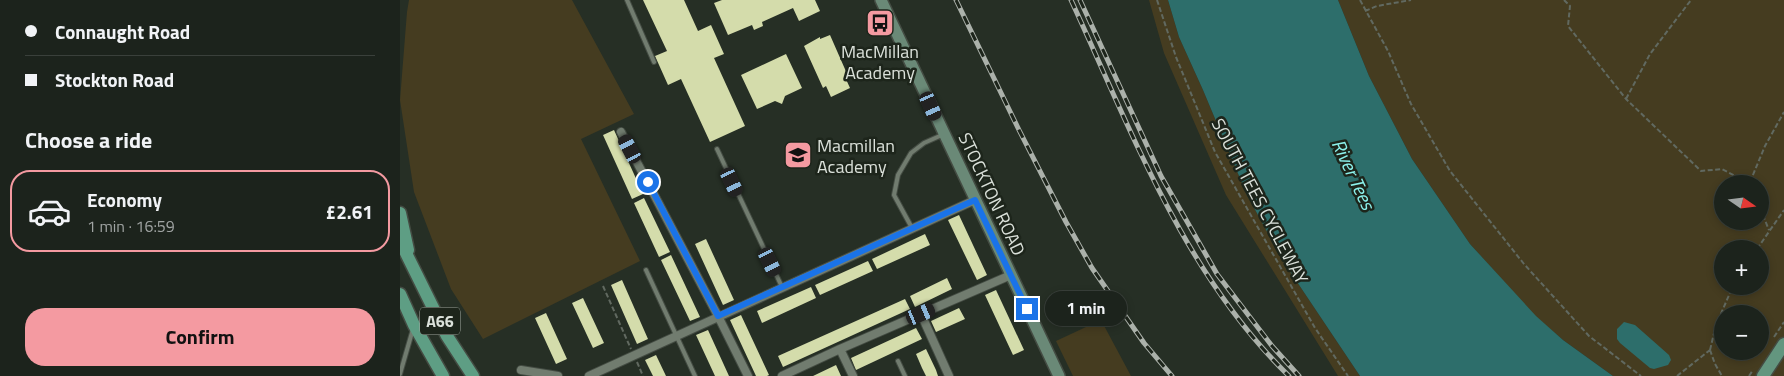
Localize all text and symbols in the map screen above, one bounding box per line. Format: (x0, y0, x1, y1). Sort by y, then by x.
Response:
bus stop icon: MacMillan Academy (865, 8, 895, 38)
text: Connaught Road (55, 17, 190, 46)
place label: MacMillan Academy (841, 38, 919, 86)
text: Stockton Road (55, 65, 174, 94)
car (918, 89, 943, 123)
street label: SOUTH TEES CYCLEWAY (1205, 113, 1315, 289)
text: Choose a ride (25, 123, 152, 157)
street label: STOCKTON ROAD (952, 128, 1032, 260)
car (616, 132, 643, 166)
place label: Macmillan Academy (817, 132, 895, 180)
water label: River Tees (1325, 134, 1384, 216)
school or university icon: Macmillan Academy (783, 140, 813, 170)
car (718, 165, 745, 199)
route start (637, 171, 659, 193)
north arrow (1714, 175, 1769, 230)
map controls (1714, 175, 1769, 360)
text: Economy (87, 185, 162, 214)
icon: car (27, 189, 72, 234)
text: £2.61 (326, 197, 373, 226)
text: 1 min · 16:59 (87, 214, 175, 238)
button: + (1714, 240, 1769, 295)
car (756, 245, 783, 279)
callout: 1 min (1044, 292, 1127, 326)
text: 1 min (1067, 296, 1105, 320)
route end (1016, 298, 1038, 320)
car (904, 301, 937, 327)
button: − (1714, 305, 1769, 360)
button: Confirm (25, 308, 375, 366)
road number: A66 (420, 308, 460, 334)

